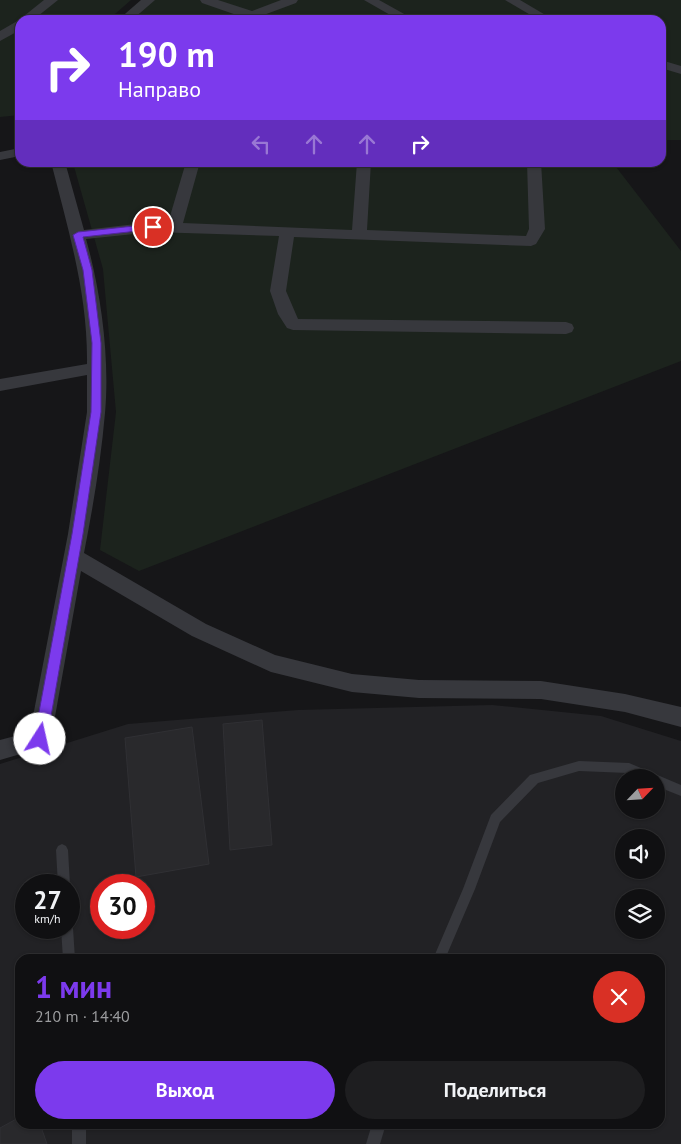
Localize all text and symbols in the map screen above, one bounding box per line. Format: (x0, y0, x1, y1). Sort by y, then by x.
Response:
text: 190 m (118, 31, 215, 77)
icon: right (35, 35, 100, 100)
text: Направо (118, 75, 201, 103)
icon: left (247, 130, 275, 158)
icon: ahead (300, 130, 328, 158)
icon: ahead (353, 130, 381, 158)
icon: right (406, 130, 434, 158)
pin (132, 206, 174, 248)
icon: arrive (139, 213, 167, 241)
position arrow (13, 712, 65, 764)
north arrow (615, 769, 665, 819)
map controls (615, 769, 665, 939)
button: sound (615, 829, 665, 879)
speed limit sign: 30 (90, 874, 155, 939)
text: 27 (33, 884, 62, 916)
button: layers (615, 889, 665, 939)
text: km/h (34, 911, 61, 926)
text: 1 мин (35, 967, 112, 1006)
button: close (593, 971, 645, 1023)
text: 210 m · 14:40 (35, 1006, 130, 1026)
button: Выход (35, 1061, 335, 1119)
button: Поделиться (345, 1061, 645, 1119)

